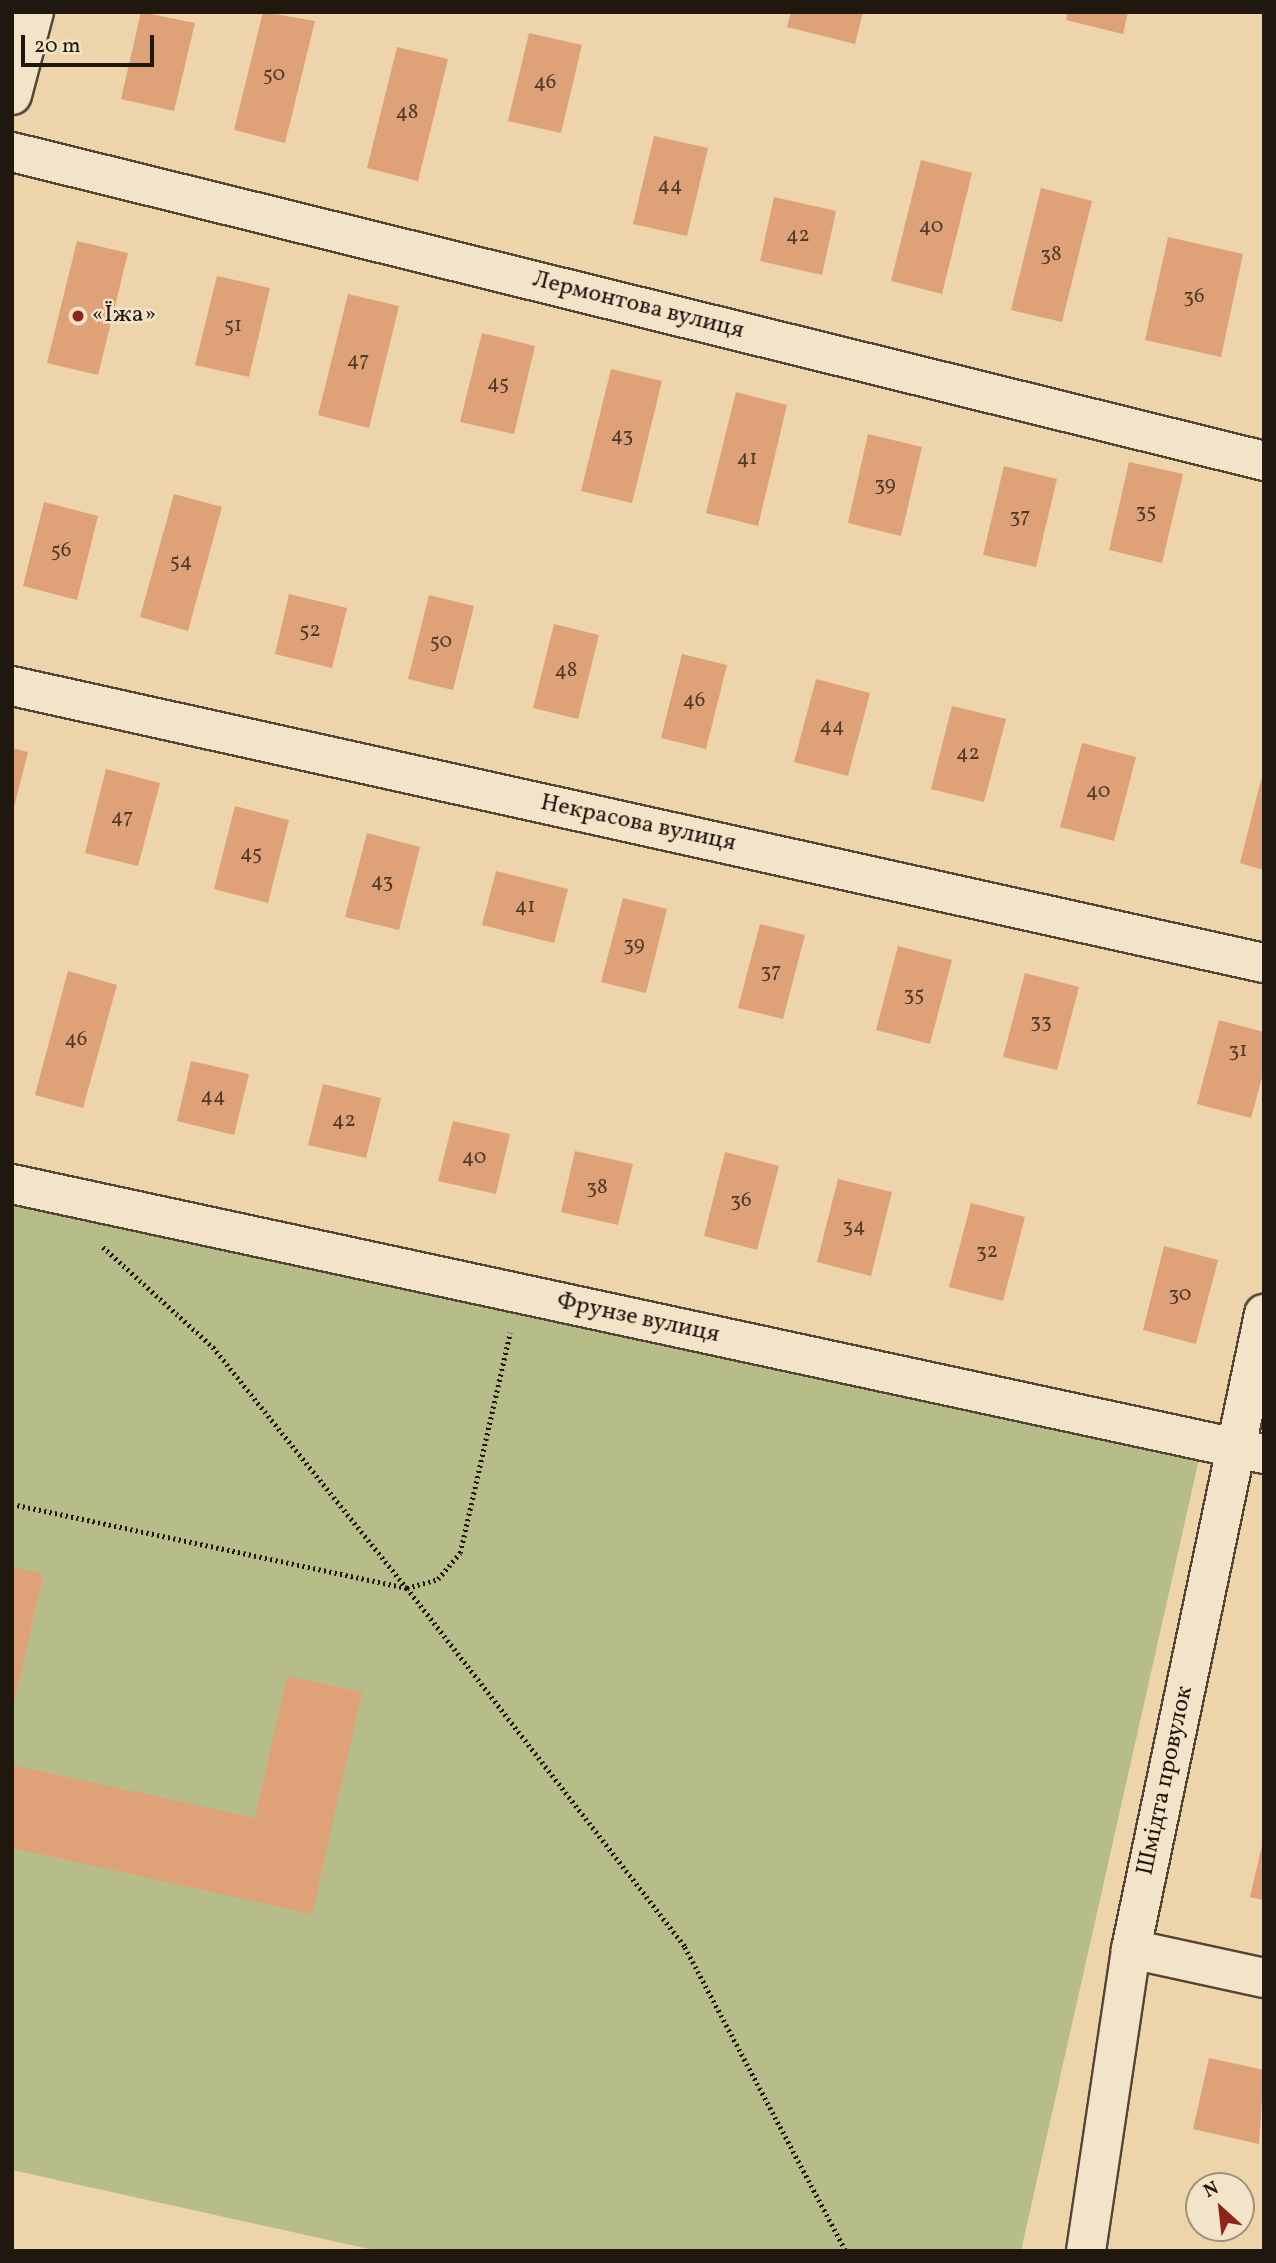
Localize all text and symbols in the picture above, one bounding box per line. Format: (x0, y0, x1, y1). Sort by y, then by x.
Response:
scale bar (24, 21, 158, 65)
text: 20 m (34, 32, 80, 61)
house number: 50 (263, 62, 285, 88)
house number: 46 (534, 70, 556, 96)
house number: 48 (396, 100, 418, 126)
house number: 44 (657, 173, 683, 199)
house number: 40 (919, 214, 943, 240)
house number: 42 (786, 223, 810, 249)
house number: 38 (1040, 242, 1062, 268)
street label: Лермонтова вулиця (529, 266, 747, 346)
house number: 36 (1183, 284, 1205, 310)
place label: «Їжа» (92, 302, 156, 330)
marker: «Їжа» (70, 308, 86, 324)
house number: 51 (224, 313, 242, 339)
house number: 47 (347, 348, 369, 374)
house number: 45 (487, 371, 509, 397)
house number: 43 (611, 423, 633, 449)
house number: 41 (737, 446, 757, 472)
house number: 39 (874, 472, 896, 498)
house number: 35 (1136, 499, 1156, 525)
house number: 37 (1010, 504, 1030, 530)
house number: 56 (51, 538, 71, 564)
house number: 54 (170, 549, 192, 575)
house number: 52 (299, 618, 321, 644)
house number: 50 (430, 629, 452, 655)
house number: 48 (555, 658, 577, 684)
house number: 46 (683, 688, 705, 714)
house number: 44 (819, 714, 845, 740)
house number: 42 (956, 741, 980, 767)
house number: 40 (1086, 779, 1110, 805)
street label: Некрасова вулиця (538, 789, 738, 859)
house number: 47 (111, 805, 133, 831)
house number: 45 (240, 841, 262, 867)
house number: 43 (371, 869, 393, 895)
house number: 41 (515, 894, 535, 920)
house number: 39 (623, 932, 645, 958)
house number: 37 (761, 959, 781, 985)
house number: 35 (904, 982, 924, 1008)
house number: 33 (1030, 1009, 1052, 1035)
house number: 46 (65, 1027, 87, 1053)
house number: 31 (1229, 1038, 1247, 1064)
house number: 44 (200, 1084, 226, 1110)
house number: 42 (332, 1108, 356, 1134)
house number: 40 (462, 1145, 486, 1171)
house number: 38 (586, 1175, 608, 1201)
house number: 36 (730, 1188, 752, 1214)
house number: 34 (842, 1214, 866, 1240)
house number: 32 (976, 1239, 998, 1265)
house number: 30 (1169, 1282, 1191, 1308)
street label: Фрунзе вулиця (554, 1288, 722, 1350)
street label: Шмідта провулок (1132, 1684, 1200, 1878)
north arrow (1185, 2172, 1255, 2242)
text: N (1199, 2175, 1223, 2205)

